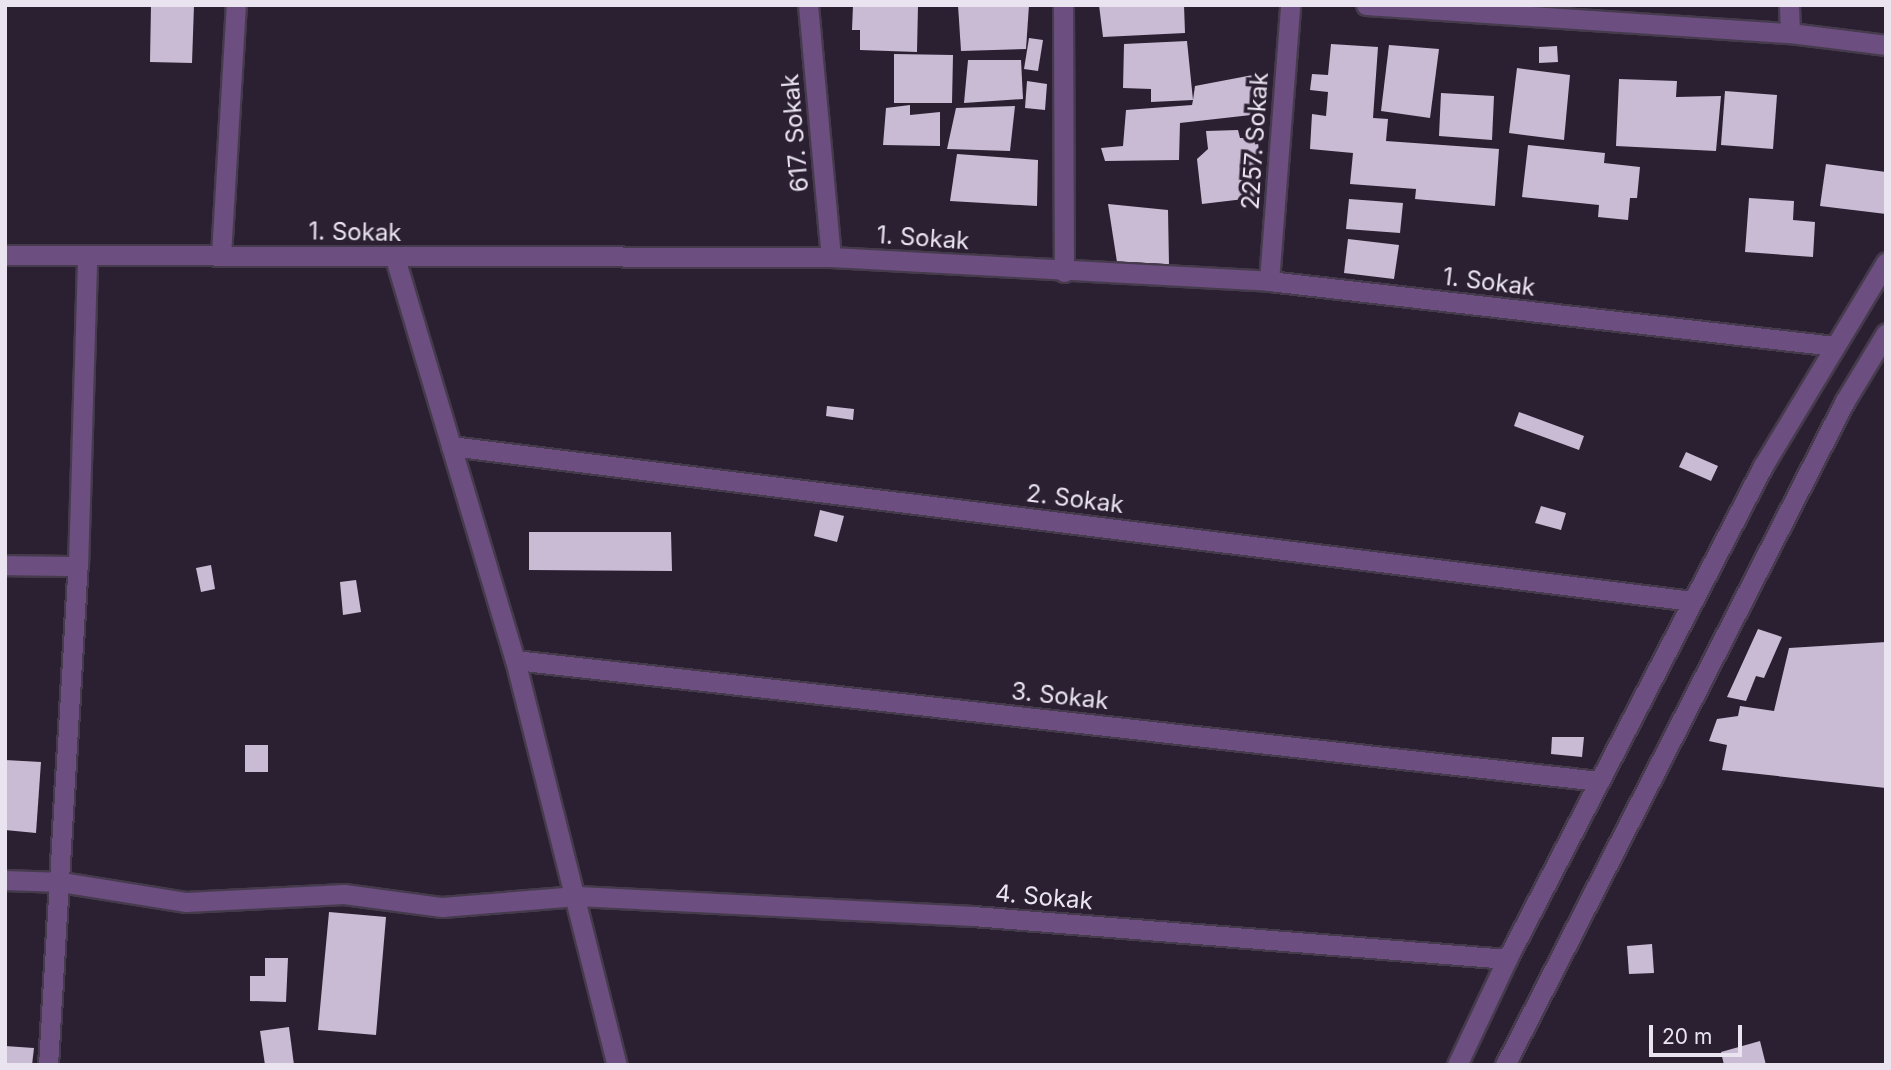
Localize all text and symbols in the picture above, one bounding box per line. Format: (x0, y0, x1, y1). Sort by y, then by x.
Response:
street label: 2257. Sokak (1236, 71, 1274, 211)
street label: 617. Sokak (775, 73, 815, 193)
street label: 1. Sokak (308, 217, 402, 247)
street label: 1. Sokak (876, 220, 970, 256)
street label: 1. Sokak (1441, 262, 1537, 302)
street label: 2. Sokak (1025, 479, 1125, 519)
street label: 3. Sokak (1010, 677, 1110, 715)
street label: 4. Sokak (994, 878, 1094, 916)
scale bar (1653, 1010, 1746, 1054)
text: 20 m (1662, 1024, 1712, 1049)

